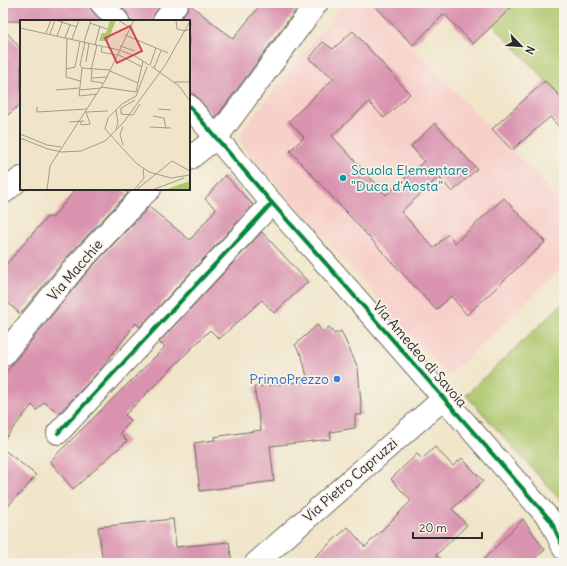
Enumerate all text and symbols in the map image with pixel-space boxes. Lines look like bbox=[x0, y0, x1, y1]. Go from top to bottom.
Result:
inset map bbox=[20, 20, 190, 190]
north arrow bbox=[501, 26, 541, 66]
text: N bbox=[522, 44, 538, 57]
place label: Scuola Elementare "Duca d'Aosta" bbox=[351, 161, 469, 195]
marker: Scuola Elementare "Duca d'Aosta" bbox=[338, 173, 348, 183]
street label: Via Macchie bbox=[44, 236, 106, 304]
street label: Via Amedeo di Savoia bbox=[369, 297, 471, 411]
place label: PrimoPrezzo bbox=[249, 370, 329, 388]
marker: PrimoPrezzo bbox=[332, 374, 342, 384]
street label: Via Pietro Capruzzi bbox=[299, 434, 401, 526]
scale bar bbox=[413, 514, 482, 540]
text: 20 m bbox=[419, 520, 447, 535]

